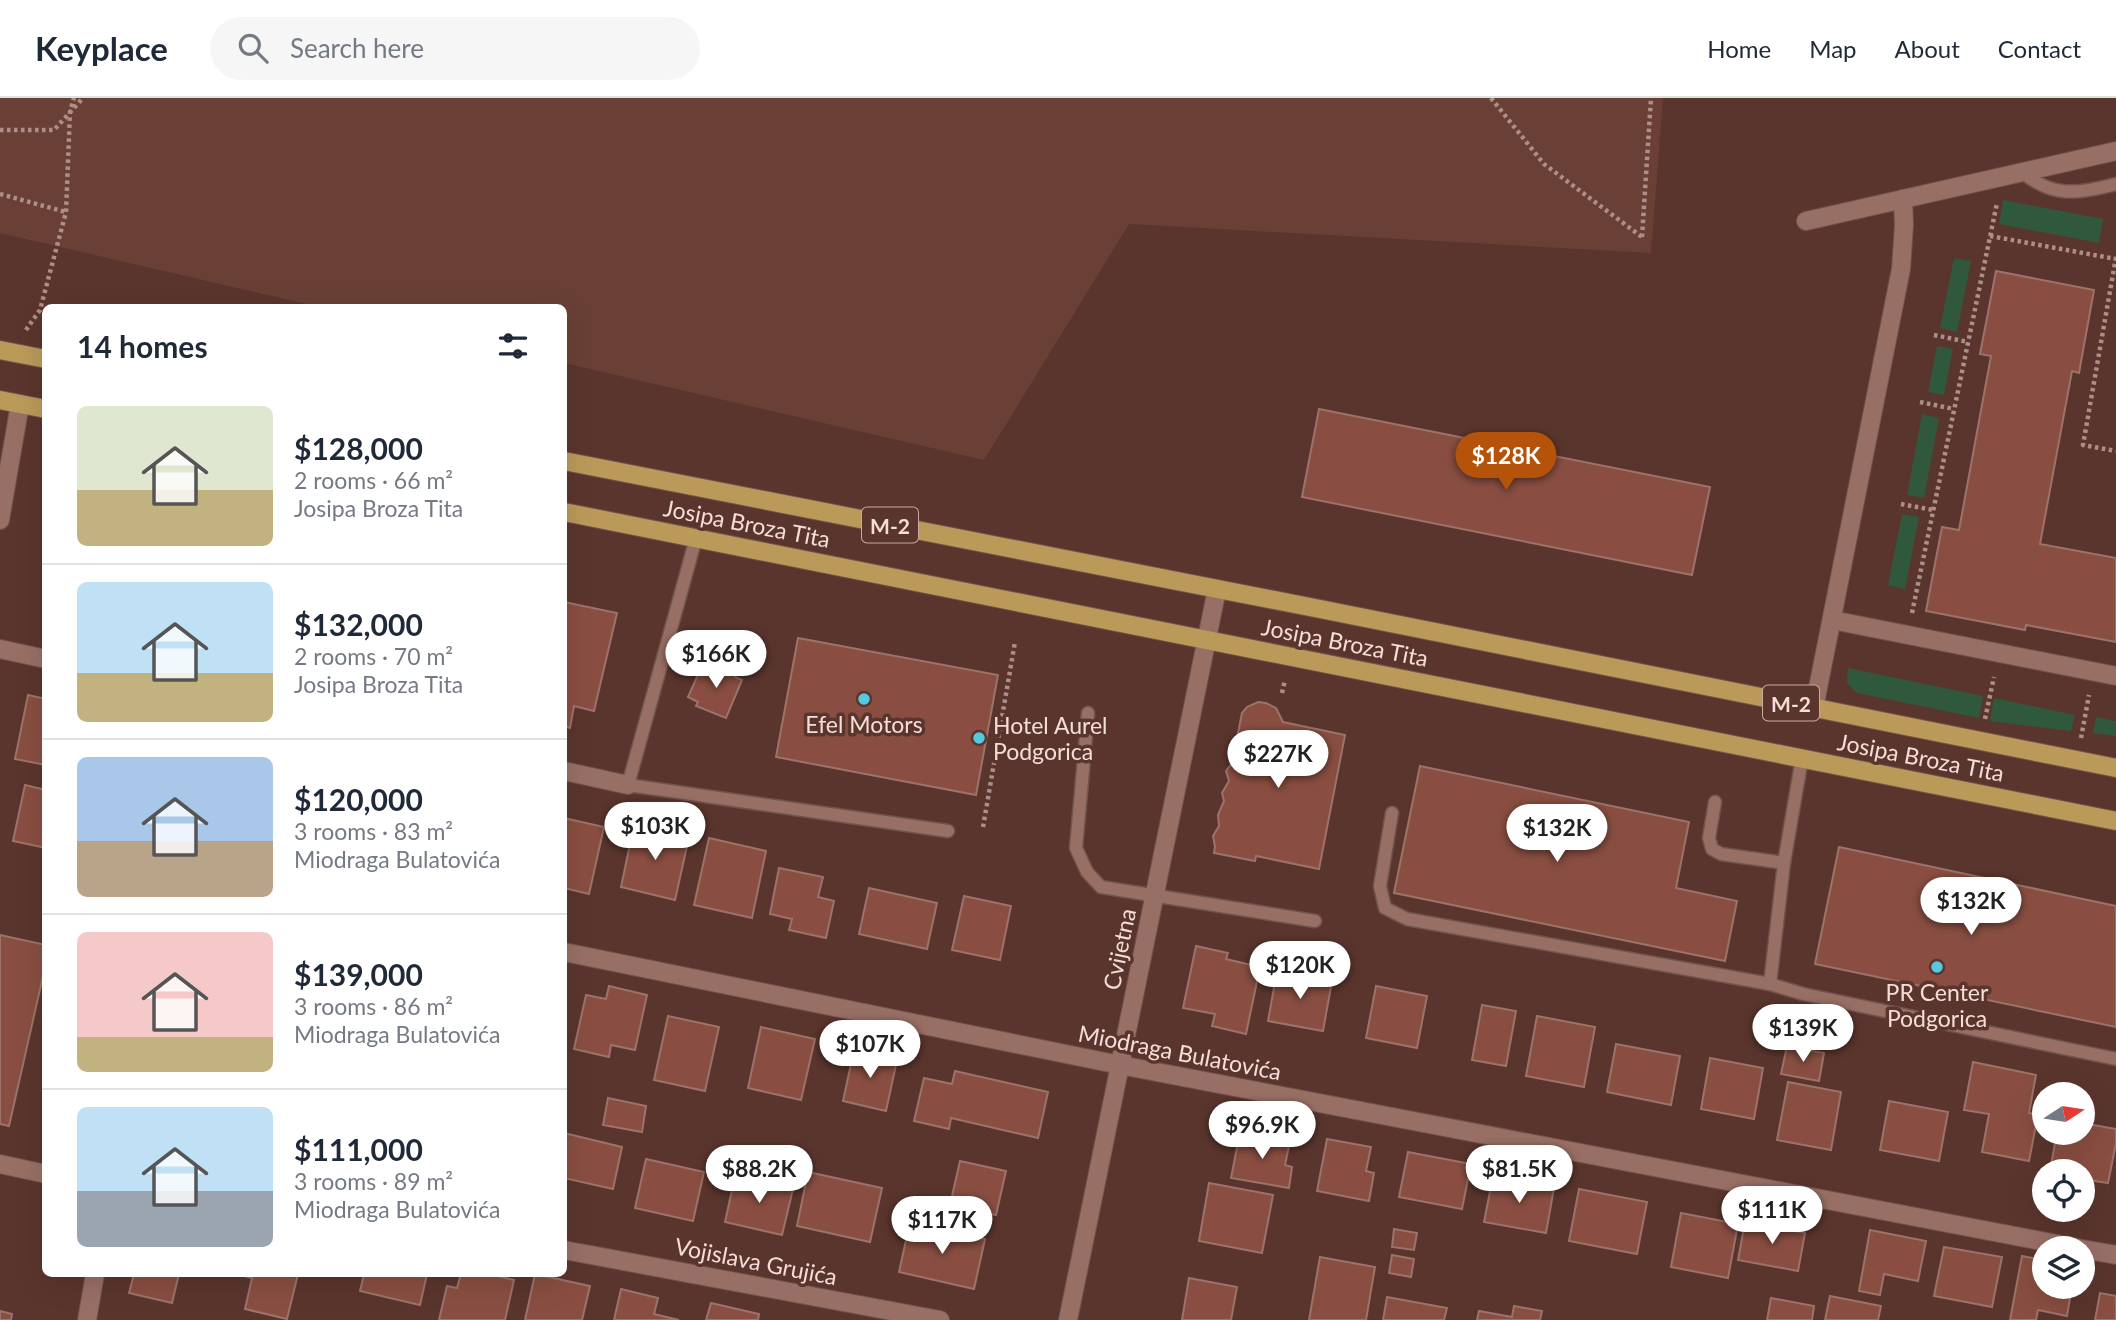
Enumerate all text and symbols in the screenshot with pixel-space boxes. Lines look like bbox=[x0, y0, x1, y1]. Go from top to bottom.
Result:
search box bbox=[210, 17, 700, 80]
text: Keyplace bbox=[35, 28, 168, 68]
icon: search bbox=[234, 29, 272, 67]
text: Search here bbox=[290, 32, 424, 64]
text: Home bbox=[1707, 34, 1771, 63]
text: Map bbox=[1809, 34, 1857, 63]
text: About bbox=[1895, 34, 1960, 63]
text: Contact bbox=[1998, 34, 2081, 63]
icon: filters bbox=[494, 327, 532, 365]
text: 14 homes bbox=[77, 328, 208, 364]
text: $128,000 bbox=[294, 430, 423, 466]
pin: $128K bbox=[1457, 432, 1555, 492]
icon: home bbox=[133, 434, 217, 518]
text: $128K bbox=[1471, 441, 1541, 469]
text: 2 rooms · 66 m² bbox=[294, 466, 453, 494]
street label: Josipa Broza Tita bbox=[661, 493, 833, 553]
text: Josipa Broza Tita bbox=[294, 494, 463, 522]
road number: M-2 bbox=[862, 508, 918, 542]
text: $132,000 bbox=[294, 606, 423, 642]
icon: home bbox=[133, 610, 217, 694]
street label: Josipa Broza Tita bbox=[1259, 612, 1431, 672]
pin: $166K bbox=[667, 630, 765, 690]
text: $166K bbox=[681, 639, 751, 667]
text: 2 rooms · 70 m² bbox=[294, 642, 453, 670]
text: Josipa Broza Tita bbox=[294, 670, 463, 698]
road number: M-2 bbox=[1763, 686, 1819, 720]
marker: Efel Motors bbox=[856, 691, 872, 707]
place label: Efel Motors bbox=[805, 710, 923, 738]
place label: Hotel Aurel Podgorica bbox=[993, 711, 1108, 765]
street label: Josipa Broza Tita bbox=[1835, 727, 2007, 787]
marker: Hotel Aurel Podgorica bbox=[971, 730, 987, 746]
pin: $227K bbox=[1229, 730, 1327, 790]
text: $227K bbox=[1243, 739, 1313, 767]
text: $120,000 bbox=[294, 781, 423, 817]
icon: home bbox=[133, 785, 217, 869]
pin: $103K bbox=[606, 802, 704, 862]
pin: $132K bbox=[1508, 804, 1606, 864]
text: $103K bbox=[620, 811, 690, 839]
text: $132K bbox=[1522, 813, 1592, 841]
text: 3 rooms · 83 m² bbox=[294, 817, 453, 845]
text: Miodraga Bulatovića bbox=[294, 845, 500, 873]
pin: $132K bbox=[1922, 878, 2020, 937]
text: $132K bbox=[1936, 886, 2006, 914]
street label: Cvijetna bbox=[1097, 906, 1141, 992]
pin: $120K bbox=[1251, 942, 1349, 1001]
text: $120K bbox=[1265, 950, 1335, 978]
text: $139,000 bbox=[294, 956, 423, 992]
marker: PR Center Podgorica bbox=[1929, 959, 1945, 975]
icon: home bbox=[133, 960, 217, 1044]
place label: PR Center Podgorica bbox=[1886, 978, 1989, 1032]
text: 3 rooms · 86 m² bbox=[294, 992, 453, 1020]
pin: $139K bbox=[1754, 1004, 1852, 1064]
text: $139K bbox=[1768, 1013, 1838, 1041]
street label: Miodraga Bulatovića bbox=[1076, 1019, 1284, 1085]
text: Miodraga Bulatovića bbox=[294, 1020, 500, 1048]
pin: $107K bbox=[821, 1020, 919, 1080]
text: $107K bbox=[835, 1029, 905, 1057]
north arrow bbox=[2032, 1082, 2095, 1144]
map controls bbox=[2032, 1082, 2095, 1299]
pin: $96.9K bbox=[1205, 1102, 1319, 1161]
text: $96.9K bbox=[1225, 1110, 1299, 1138]
text: $111,000 bbox=[294, 1131, 423, 1167]
icon: home bbox=[133, 1135, 217, 1219]
pin: $88.2K bbox=[702, 1146, 816, 1205]
pin: $81.5K bbox=[1462, 1146, 1576, 1205]
text: $88.2K bbox=[722, 1154, 796, 1182]
text: $81.5K bbox=[1482, 1154, 1556, 1182]
button: locate bbox=[2032, 1159, 2095, 1222]
text: 3 rooms · 89 m² bbox=[294, 1167, 453, 1195]
pin: $111K bbox=[1723, 1186, 1821, 1246]
text: Miodraga Bulatovića bbox=[294, 1195, 500, 1223]
text: $111K bbox=[1737, 1195, 1807, 1223]
pin: $117K bbox=[893, 1196, 991, 1256]
text: $117K bbox=[907, 1205, 977, 1233]
street label: Vojislava Grujića bbox=[672, 1232, 840, 1290]
button: layers bbox=[2032, 1236, 2095, 1299]

